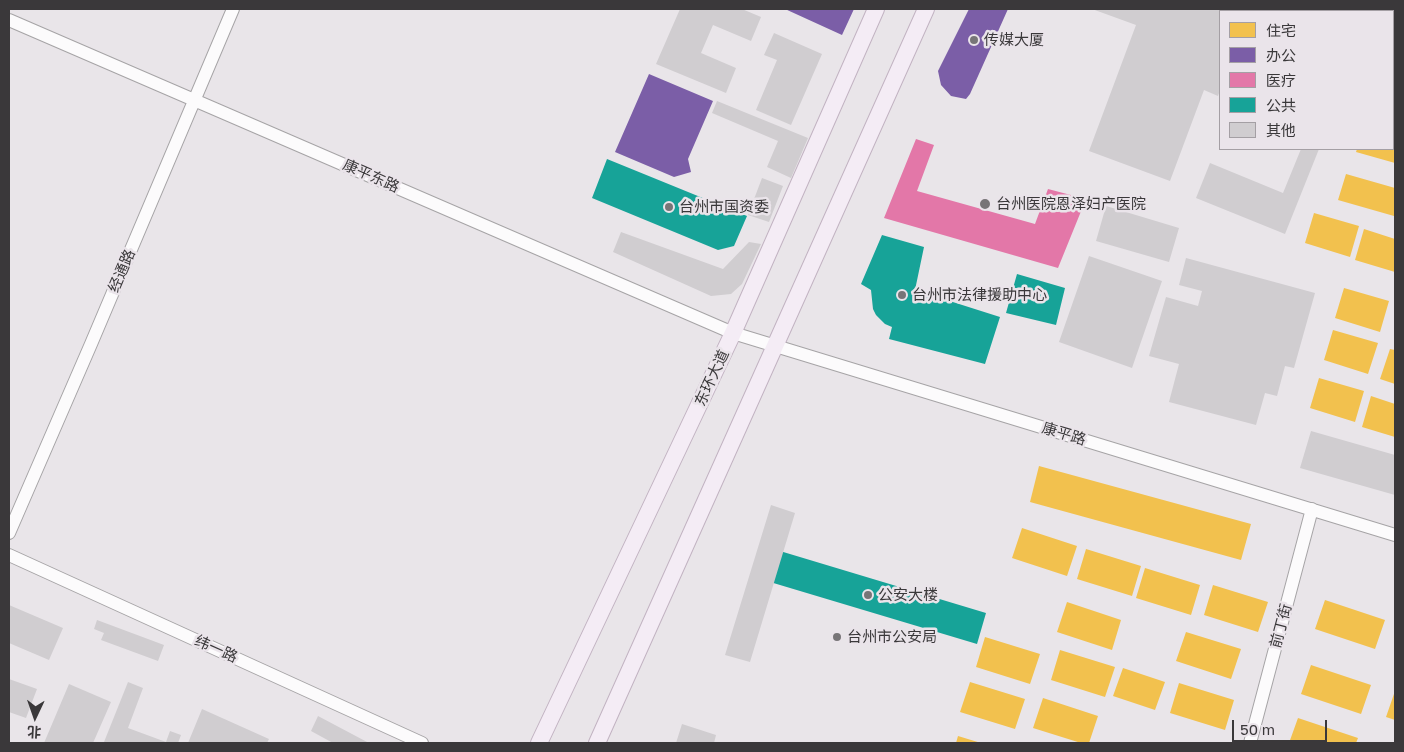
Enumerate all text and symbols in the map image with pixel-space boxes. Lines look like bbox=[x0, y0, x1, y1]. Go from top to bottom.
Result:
legend bbox=[1219, 10, 1394, 150]
text: 住宅 bbox=[1266, 21, 1296, 39]
place label: 传媒大厦 bbox=[984, 31, 1044, 49]
marker: 传媒大厦 bbox=[968, 34, 980, 46]
text: 办公 bbox=[1266, 46, 1296, 64]
text: 医疗 bbox=[1266, 71, 1296, 89]
text: 公共 bbox=[1266, 96, 1296, 114]
text: 其他 bbox=[1266, 121, 1296, 139]
street label: 康平东路 bbox=[340, 156, 402, 196]
place label: 台州医院恩泽妇产医院 bbox=[996, 195, 1146, 213]
marker: 台州医院恩泽妇产医院 bbox=[978, 197, 992, 211]
place label: 台州市国资委 bbox=[679, 198, 769, 216]
marker: 台州市国资委 bbox=[663, 201, 675, 213]
street label: 经通路 bbox=[105, 247, 139, 295]
place label: 台州市法律援助中心 bbox=[912, 286, 1047, 304]
marker: 台州市法律援助中心 bbox=[896, 289, 908, 301]
street label: 东环大道 bbox=[691, 347, 733, 409]
street label: 康平路 bbox=[1040, 419, 1088, 449]
place label: 公安大楼 bbox=[878, 586, 938, 604]
marker: 公安大楼 bbox=[862, 589, 874, 601]
street label: 前丁街 bbox=[1266, 602, 1296, 650]
place label: 台州市公安局 bbox=[847, 628, 937, 646]
marker: 台州市公安局 bbox=[831, 631, 843, 643]
street label: 纬一路 bbox=[192, 632, 240, 666]
north arrow bbox=[10, 692, 60, 742]
scale bar bbox=[1234, 710, 1329, 742]
text: 50 m bbox=[1240, 720, 1275, 738]
text: 北 bbox=[27, 724, 42, 741]

